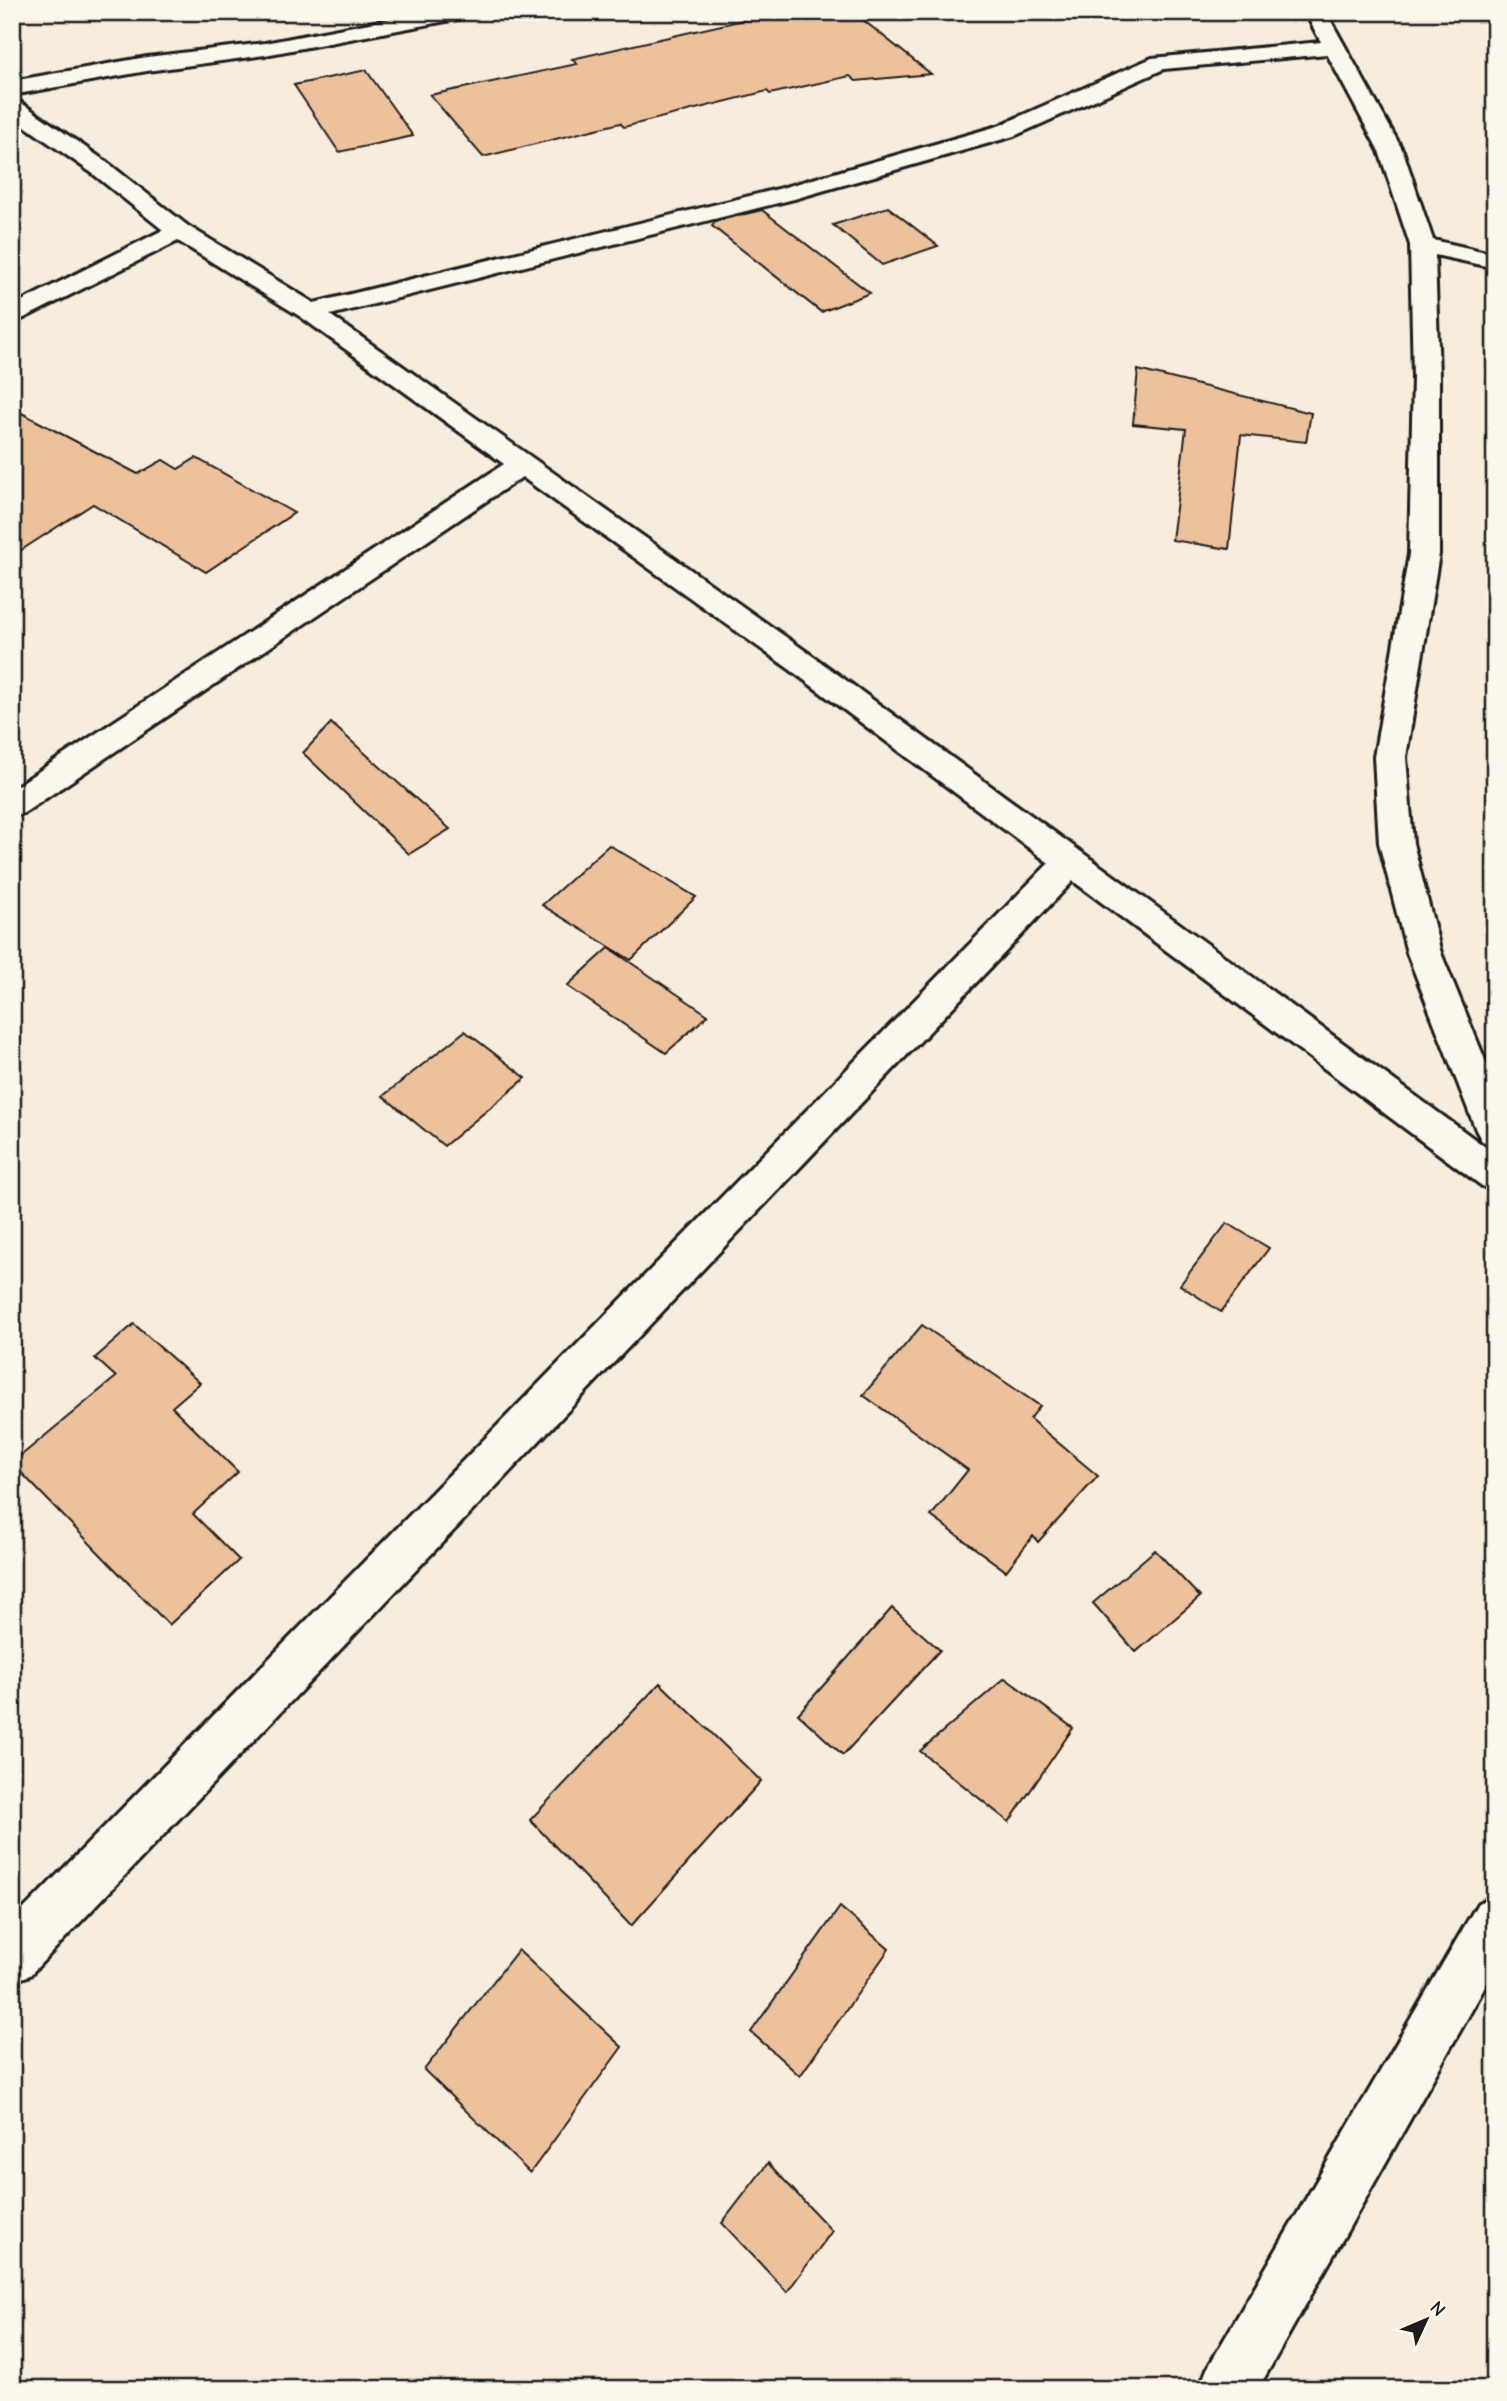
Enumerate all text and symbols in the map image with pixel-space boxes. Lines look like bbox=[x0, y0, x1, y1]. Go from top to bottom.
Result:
north arrow bbox=[1392, 2286, 1462, 2356]
text: N bbox=[1425, 2297, 1450, 2321]

